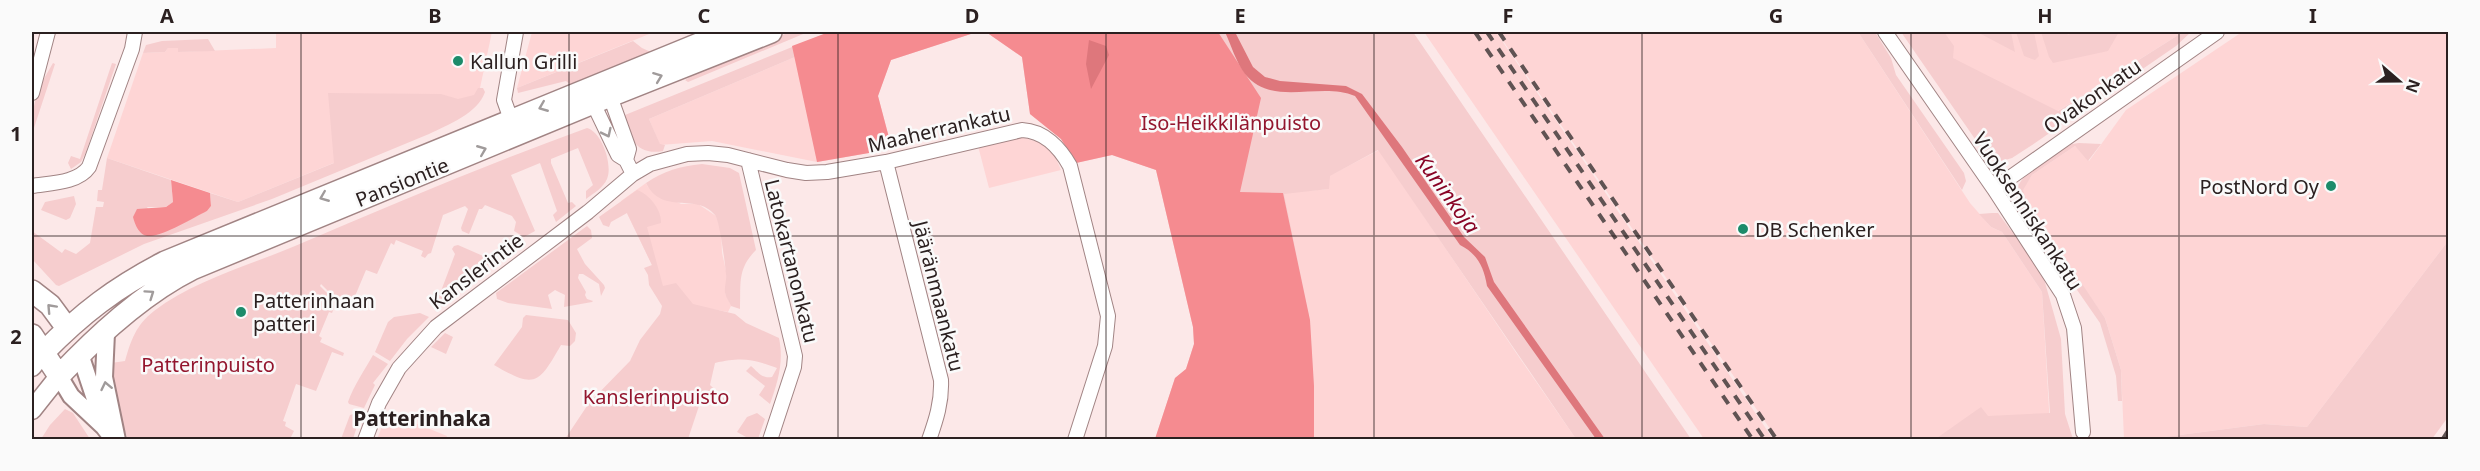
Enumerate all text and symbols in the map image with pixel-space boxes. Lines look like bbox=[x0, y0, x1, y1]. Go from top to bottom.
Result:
text: A bbox=[160, 2, 174, 29]
text: B bbox=[428, 2, 442, 29]
text: C bbox=[698, 2, 711, 29]
text: D bbox=[965, 2, 979, 29]
text: E bbox=[1234, 2, 1246, 29]
text: F bbox=[1503, 2, 1513, 29]
text: G bbox=[1769, 2, 1783, 29]
text: H bbox=[2037, 2, 2053, 29]
text: I bbox=[2309, 2, 2317, 29]
place label: Kallun Grilli bbox=[470, 48, 577, 75]
north arrow bbox=[2369, 51, 2429, 111]
street label: Ovakonkatu bbox=[2038, 52, 2146, 140]
marker: Kallun Grilli bbox=[451, 54, 465, 68]
one-way arrow bbox=[652, 72, 663, 84]
text: N bbox=[2401, 76, 2426, 96]
street label: Maaherrankatu bbox=[865, 99, 1013, 159]
one-way arrow bbox=[538, 100, 549, 112]
park label: Iso-Heikkilänpuisto bbox=[1141, 109, 1321, 136]
text: 1 bbox=[10, 120, 22, 147]
one-way arrow bbox=[600, 127, 612, 138]
street label: Vuoksenniskankatu bbox=[1967, 127, 2089, 295]
one-way arrow bbox=[476, 145, 487, 157]
water label: Kuninkoja bbox=[1409, 147, 1487, 239]
street label: Pansiontie bbox=[351, 151, 453, 213]
place label: PostNord Oy bbox=[2200, 173, 2320, 200]
street label: Latokartanonkatu bbox=[759, 176, 825, 346]
marker: PostNord Oy bbox=[2324, 179, 2338, 193]
one-way arrow bbox=[319, 190, 330, 202]
street label: Jääränmaankatu bbox=[907, 216, 971, 374]
place label: DB Schenker bbox=[1755, 216, 1875, 243]
marker: DB Schenker bbox=[1736, 222, 1750, 236]
street label: Kanslerintie bbox=[423, 227, 529, 315]
place label: Patterinhaan patteri bbox=[253, 287, 375, 337]
one-way arrow bbox=[143, 290, 154, 301]
one-way arrow bbox=[47, 304, 58, 315]
marker: Patterinhaan patteri bbox=[234, 305, 248, 319]
text: 2 bbox=[10, 323, 22, 350]
park label: Patterinpuisto bbox=[141, 351, 275, 378]
one-way arrow bbox=[100, 382, 113, 392]
park label: Kanslerinpuisto bbox=[583, 383, 729, 410]
district label: Patterinhaka bbox=[353, 404, 491, 432]

